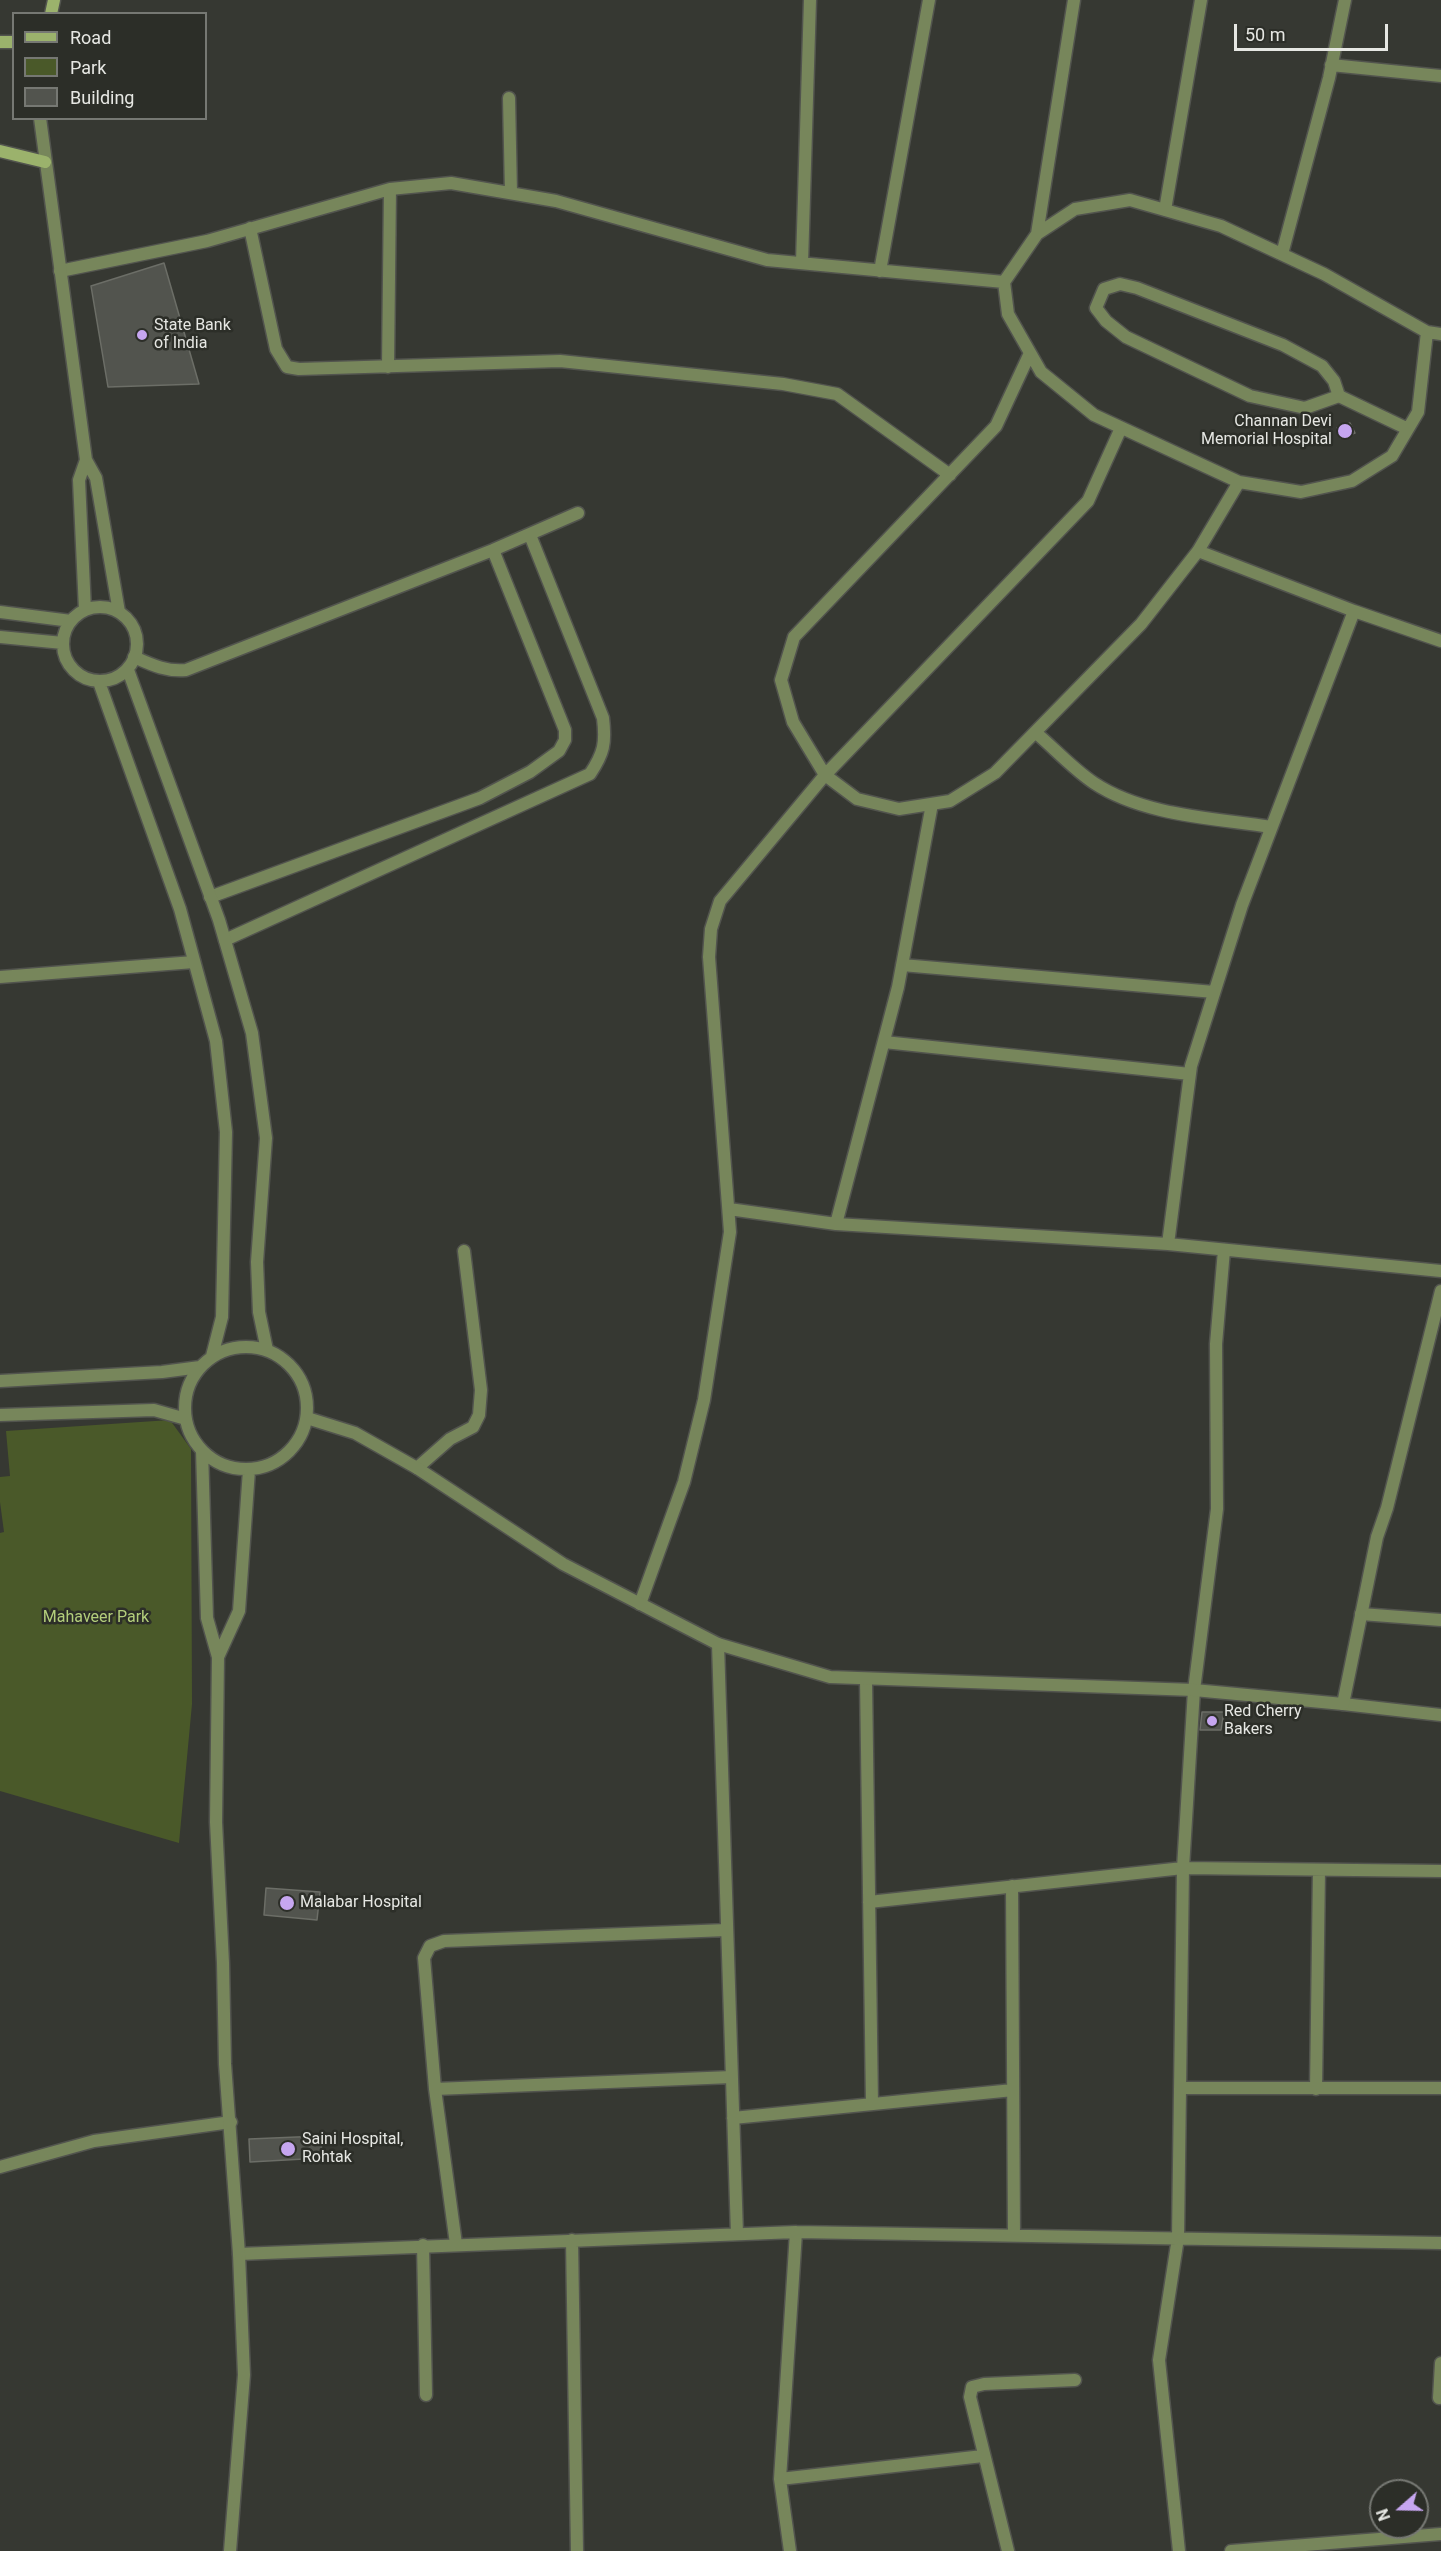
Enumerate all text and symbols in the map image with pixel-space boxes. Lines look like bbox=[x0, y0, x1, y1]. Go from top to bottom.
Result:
legend bbox=[12, 12, 207, 120]
scale bar bbox=[1237, 12, 1392, 50]
text: 50 m bbox=[1245, 24, 1285, 45]
text: Road bbox=[70, 27, 111, 48]
text: Park bbox=[70, 57, 106, 78]
text: Building bbox=[70, 87, 134, 108]
place label: State Bank of India bbox=[154, 316, 231, 354]
marker: State Bank of India bbox=[135, 328, 149, 342]
place label: Channan Devi Memorial Hospital bbox=[1201, 412, 1332, 450]
marker: Channan Devi Memorial Hospital bbox=[1336, 422, 1354, 440]
park label: Mahaveer Park bbox=[43, 1608, 149, 1628]
place label: Red Cherry Bakers bbox=[1224, 1702, 1302, 1740]
marker: Red Cherry Bakers bbox=[1205, 1714, 1219, 1728]
place label: Malabar Hospital bbox=[300, 1893, 422, 1913]
marker: Malabar Hospital bbox=[278, 1894, 296, 1912]
place label: Saini Hospital, Rohtak bbox=[302, 2130, 403, 2168]
marker: Saini Hospital, Rohtak bbox=[279, 2140, 297, 2158]
north arrow bbox=[1369, 2479, 1429, 2539]
text: N bbox=[1373, 2506, 1394, 2523]

